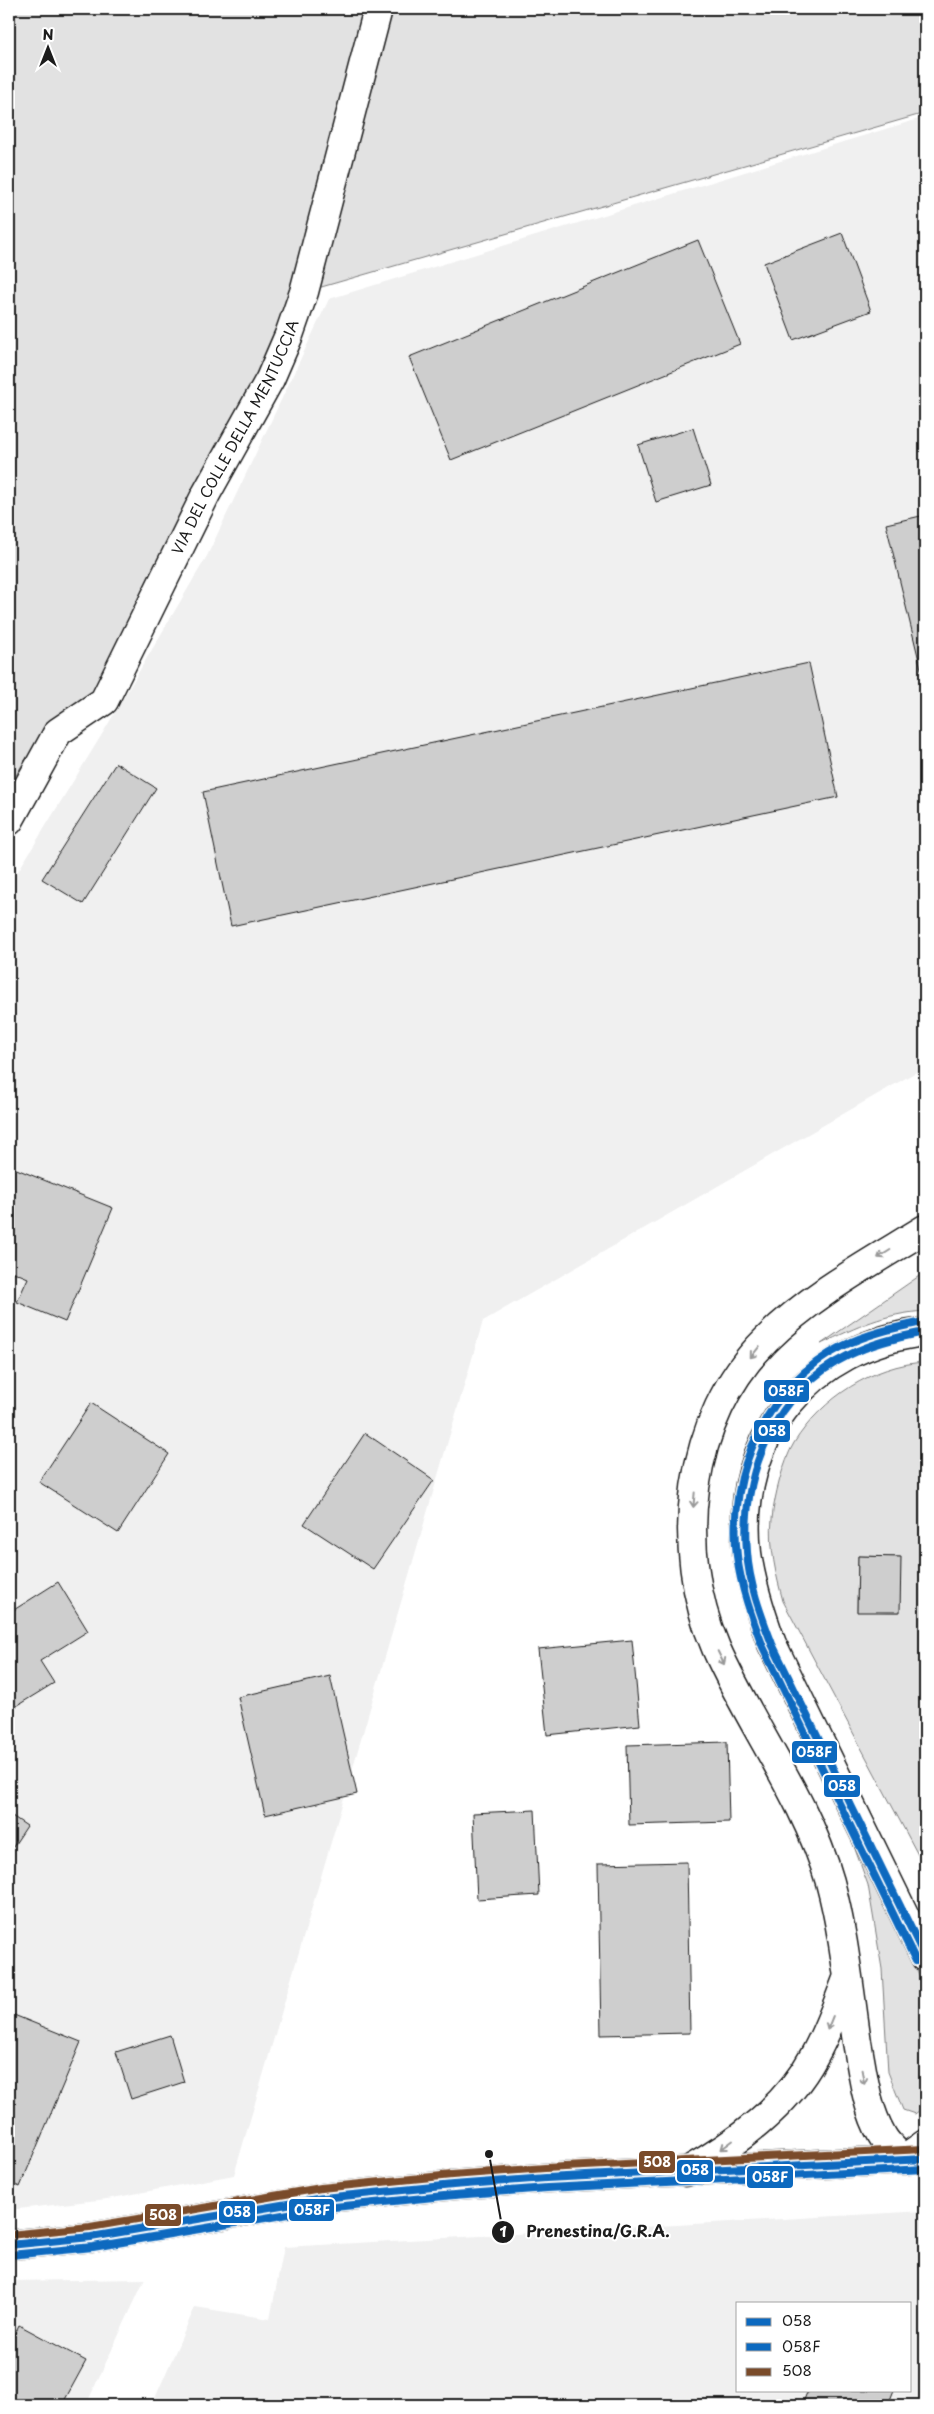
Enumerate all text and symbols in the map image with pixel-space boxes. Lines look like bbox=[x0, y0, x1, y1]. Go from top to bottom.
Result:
north arrow bbox=[22, 22, 72, 72]
text: N bbox=[42, 24, 54, 45]
street label: VIA DEL COLLE DELLA MENTUCCIA bbox=[165, 316, 303, 558]
one-way arrow bbox=[877, 1250, 891, 1260]
one-way arrow bbox=[750, 1346, 761, 1359]
line badge: 058F bbox=[763, 1379, 810, 1403]
text: 058F bbox=[768, 1380, 804, 1401]
line badge: 058 bbox=[753, 1419, 791, 1443]
text: 058 bbox=[758, 1420, 786, 1441]
one-way arrow bbox=[689, 1492, 699, 1508]
one-way arrow bbox=[717, 1650, 726, 1665]
line badge: 058F bbox=[791, 1740, 838, 1764]
text: 058F bbox=[796, 1741, 832, 1762]
line badge: 058 bbox=[823, 1774, 861, 1798]
text: 058 bbox=[828, 1775, 856, 1796]
one-way arrow bbox=[825, 2015, 835, 2030]
one-way arrow bbox=[859, 2069, 869, 2085]
one-way arrow bbox=[720, 2140, 734, 2150]
line badge: 508 bbox=[638, 2150, 676, 2174]
text: 508 bbox=[643, 2151, 671, 2172]
line badge: 058 bbox=[676, 2159, 714, 2183]
text: 058 bbox=[681, 2159, 709, 2180]
line badge: 058F bbox=[746, 2165, 794, 2189]
text: 058F bbox=[752, 2166, 788, 2187]
line badge: 058F bbox=[288, 2198, 335, 2222]
text: 058F bbox=[294, 2199, 330, 2220]
line badge: 058 bbox=[218, 2200, 256, 2224]
text: 058 bbox=[223, 2201, 251, 2222]
line badge: 508 bbox=[144, 2203, 182, 2227]
text: 508 bbox=[149, 2204, 177, 2225]
callout: Prenestina/G.R.A. bbox=[491, 2216, 679, 2247]
text: Prenestina/G.R.A. bbox=[526, 2218, 670, 2242]
text: 1 bbox=[499, 2219, 507, 2242]
legend bbox=[736, 2302, 912, 2392]
text: 058 bbox=[782, 2308, 812, 2331]
text: 058F bbox=[782, 2334, 821, 2357]
text: 508 bbox=[782, 2358, 812, 2381]

